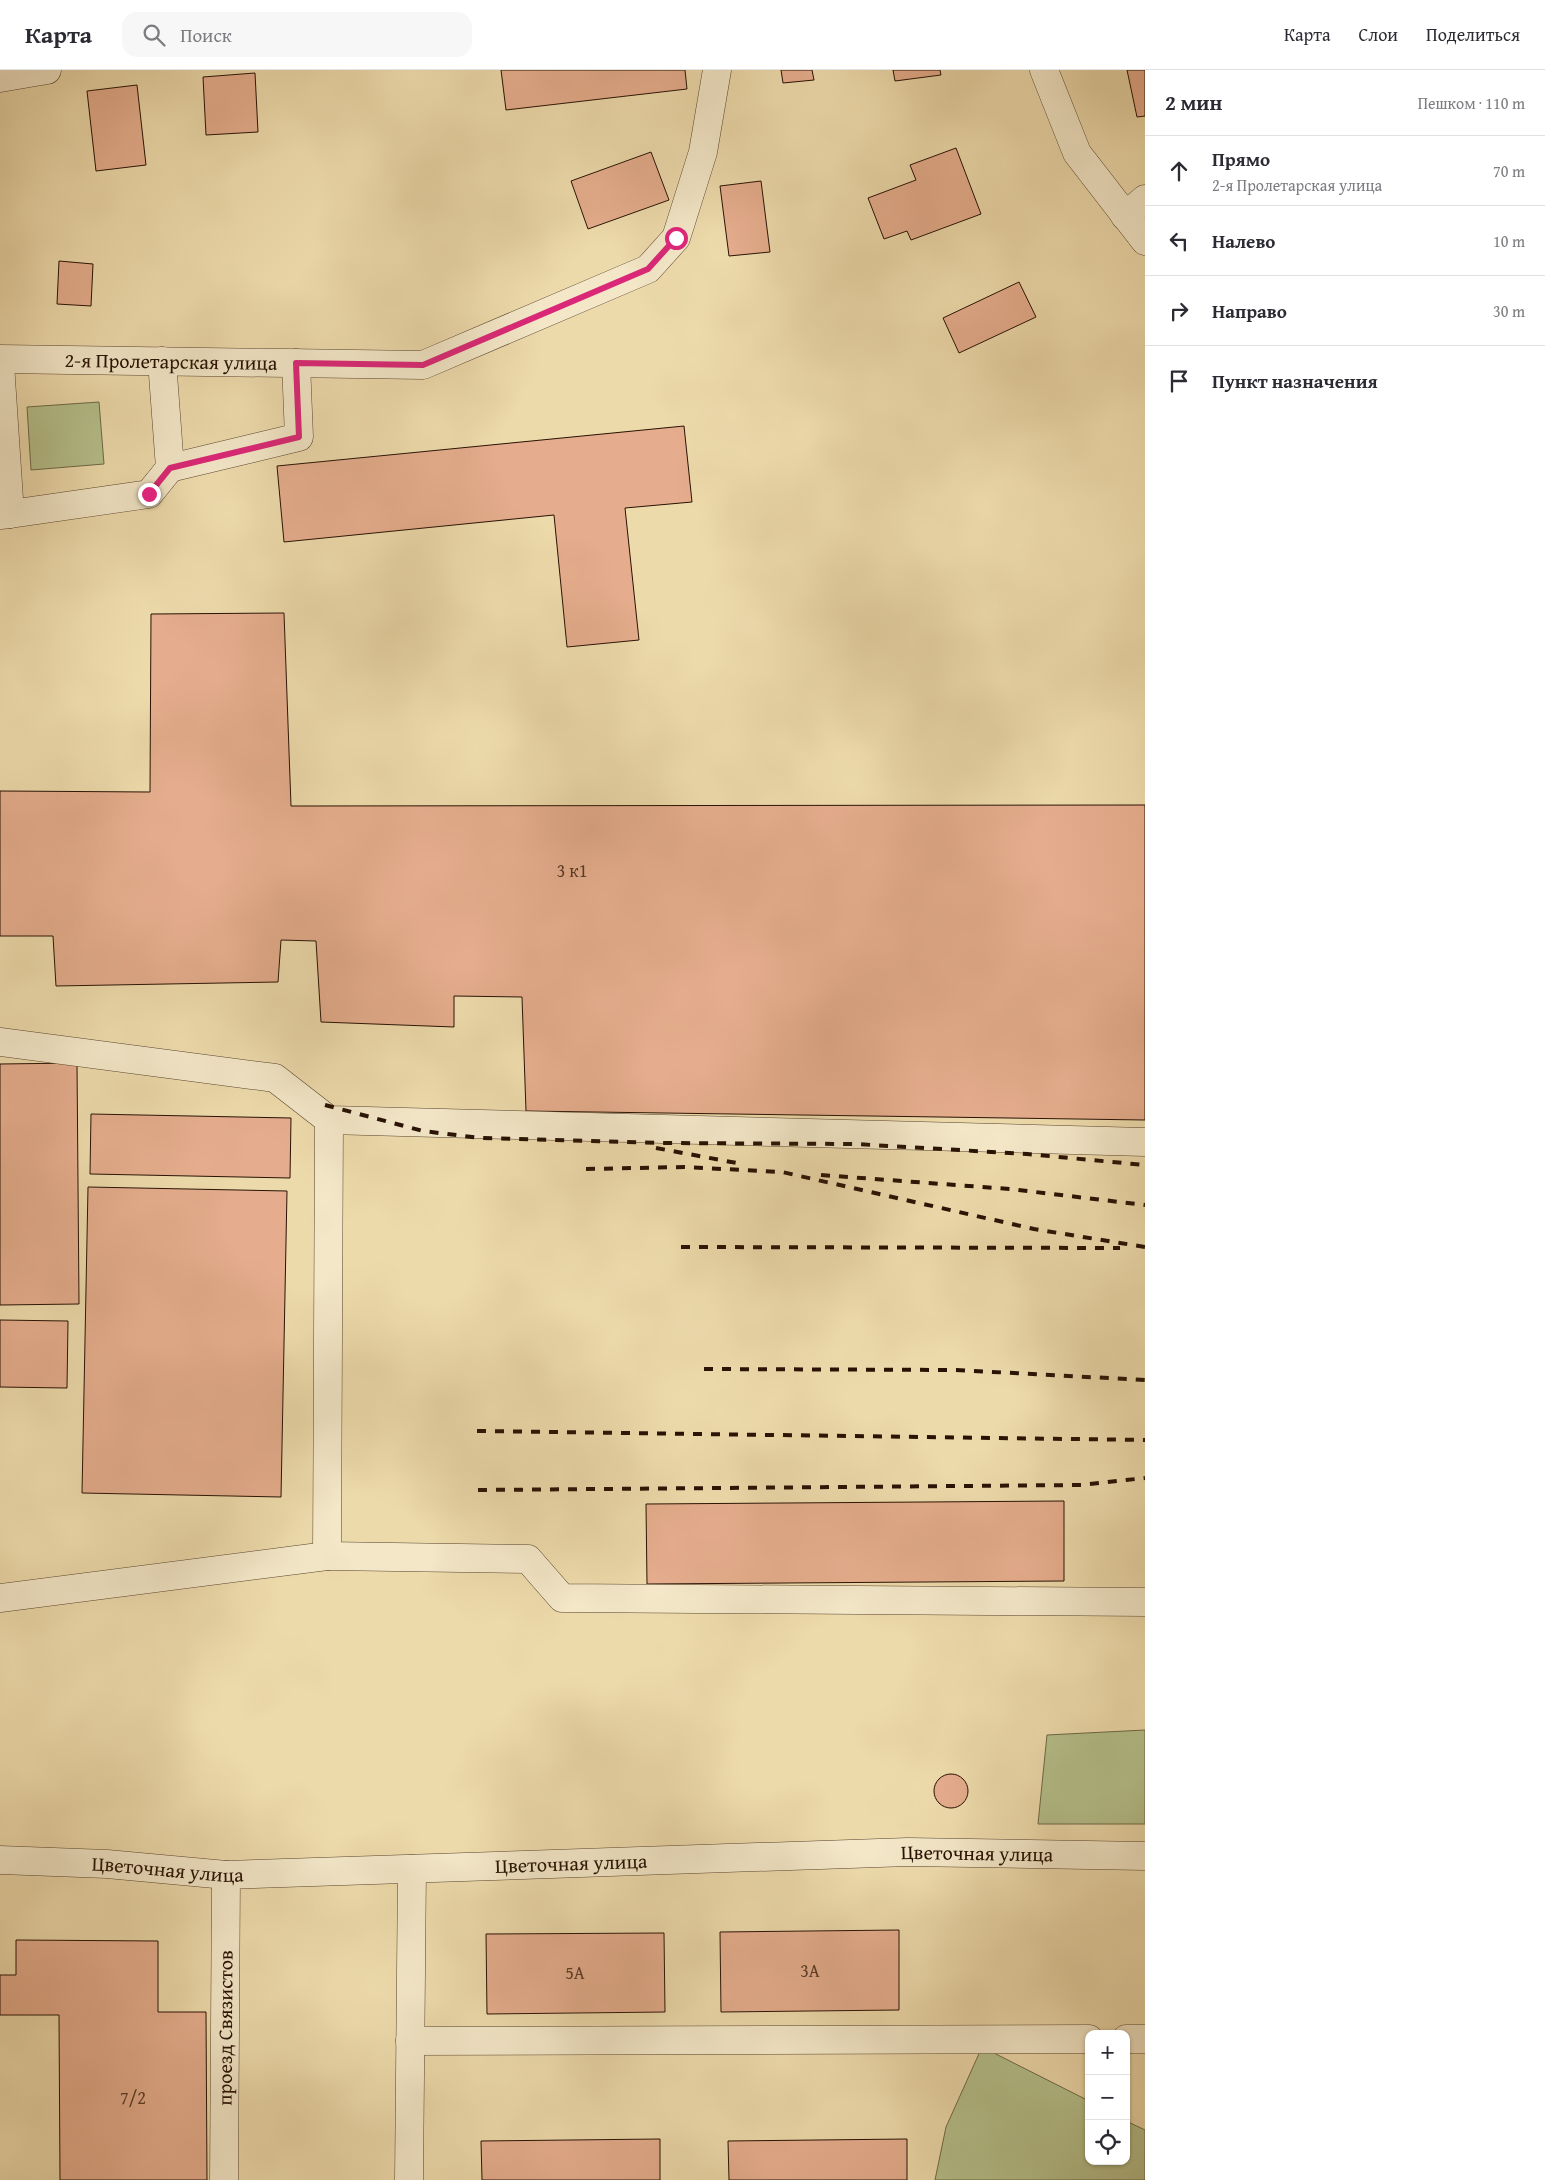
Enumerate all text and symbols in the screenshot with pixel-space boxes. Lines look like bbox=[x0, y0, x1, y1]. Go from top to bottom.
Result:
search box bbox=[122, 12, 472, 57]
text: Карта bbox=[25, 17, 92, 52]
icon: search bbox=[140, 21, 168, 49]
text: Поиск bbox=[180, 21, 232, 49]
text: Карта bbox=[1284, 21, 1331, 48]
text: Слои bbox=[1359, 21, 1398, 48]
text: Поделиться bbox=[1426, 21, 1520, 48]
text: 2 мин bbox=[1165, 87, 1222, 118]
text: Пешком · 110 m bbox=[1418, 91, 1525, 115]
text: Прямо bbox=[1212, 145, 1270, 173]
icon: ahead bbox=[1165, 157, 1193, 185]
text: 70 m bbox=[1493, 159, 1525, 183]
text: 2-я Пролетарская улица bbox=[1212, 173, 1382, 197]
route start bbox=[665, 227, 688, 250]
icon: left bbox=[1165, 227, 1193, 255]
text: Налево bbox=[1212, 227, 1275, 255]
text: 10 m bbox=[1493, 229, 1525, 253]
icon: right bbox=[1165, 297, 1193, 325]
text: Направо bbox=[1212, 297, 1287, 325]
text: 30 m bbox=[1493, 299, 1525, 323]
street label: 2-я Пролетарская улица bbox=[64, 345, 278, 377]
icon: arrive bbox=[1165, 367, 1193, 395]
text: Пункт назначения bbox=[1212, 367, 1378, 395]
route end bbox=[138, 483, 161, 506]
house number: 3 к1 bbox=[557, 857, 587, 884]
street label: Цветочная улица bbox=[900, 1837, 1054, 1868]
street label: Цветочная улица bbox=[495, 1846, 648, 1880]
street label: Цветочная улица bbox=[91, 1848, 245, 1889]
street label: проезд Связистов bbox=[209, 1950, 240, 2106]
house number: 3А bbox=[800, 1957, 820, 1984]
house number: 5А bbox=[565, 1959, 585, 1986]
map controls bbox=[1085, 2030, 1130, 2165]
button: + bbox=[1085, 2030, 1130, 2075]
button: − bbox=[1085, 2075, 1130, 2120]
house number: 7/2 bbox=[120, 2084, 146, 2111]
button: locate bbox=[1085, 2120, 1130, 2165]

